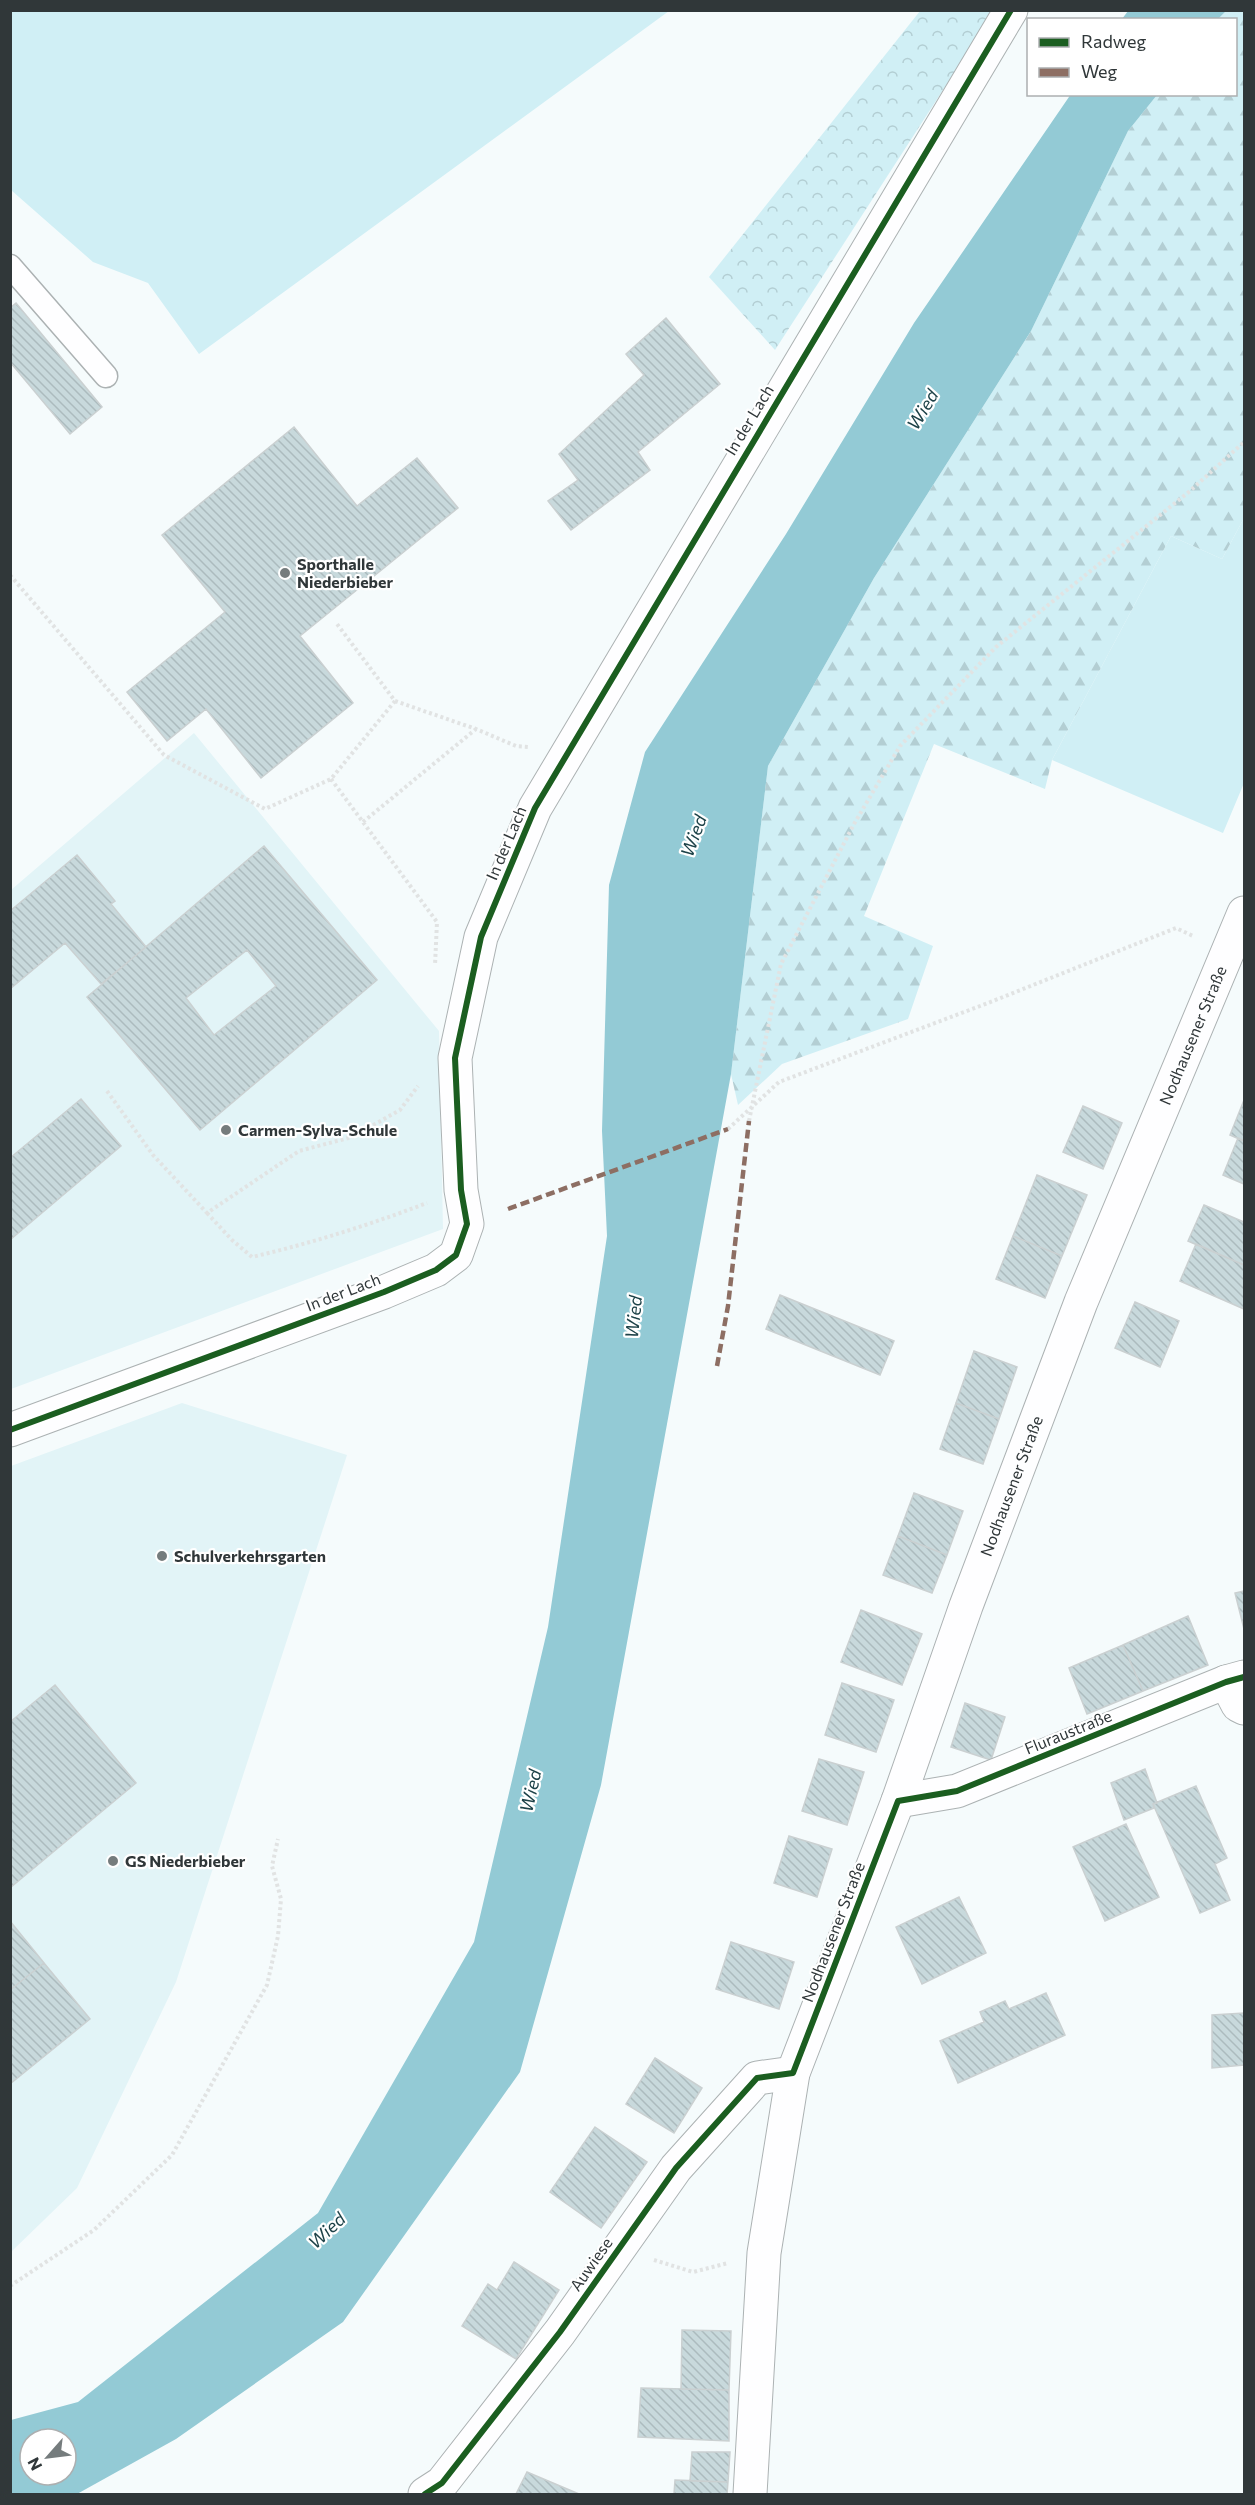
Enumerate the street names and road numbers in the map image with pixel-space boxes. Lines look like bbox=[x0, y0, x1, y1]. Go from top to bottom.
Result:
street label: In der Lach bbox=[720, 381, 777, 458]
street label: In der Lach bbox=[481, 803, 530, 883]
street label: Nodhausener Straße bbox=[1155, 963, 1230, 1107]
street label: In der Lach bbox=[303, 1269, 383, 1314]
street label: Nodhausener Straße bbox=[976, 1413, 1046, 1559]
street label: Fluraustraße bbox=[1021, 1705, 1114, 1758]
street label: Nodhausener Straße bbox=[797, 1859, 868, 2005]
street label: Auwiese bbox=[565, 2233, 616, 2294]

